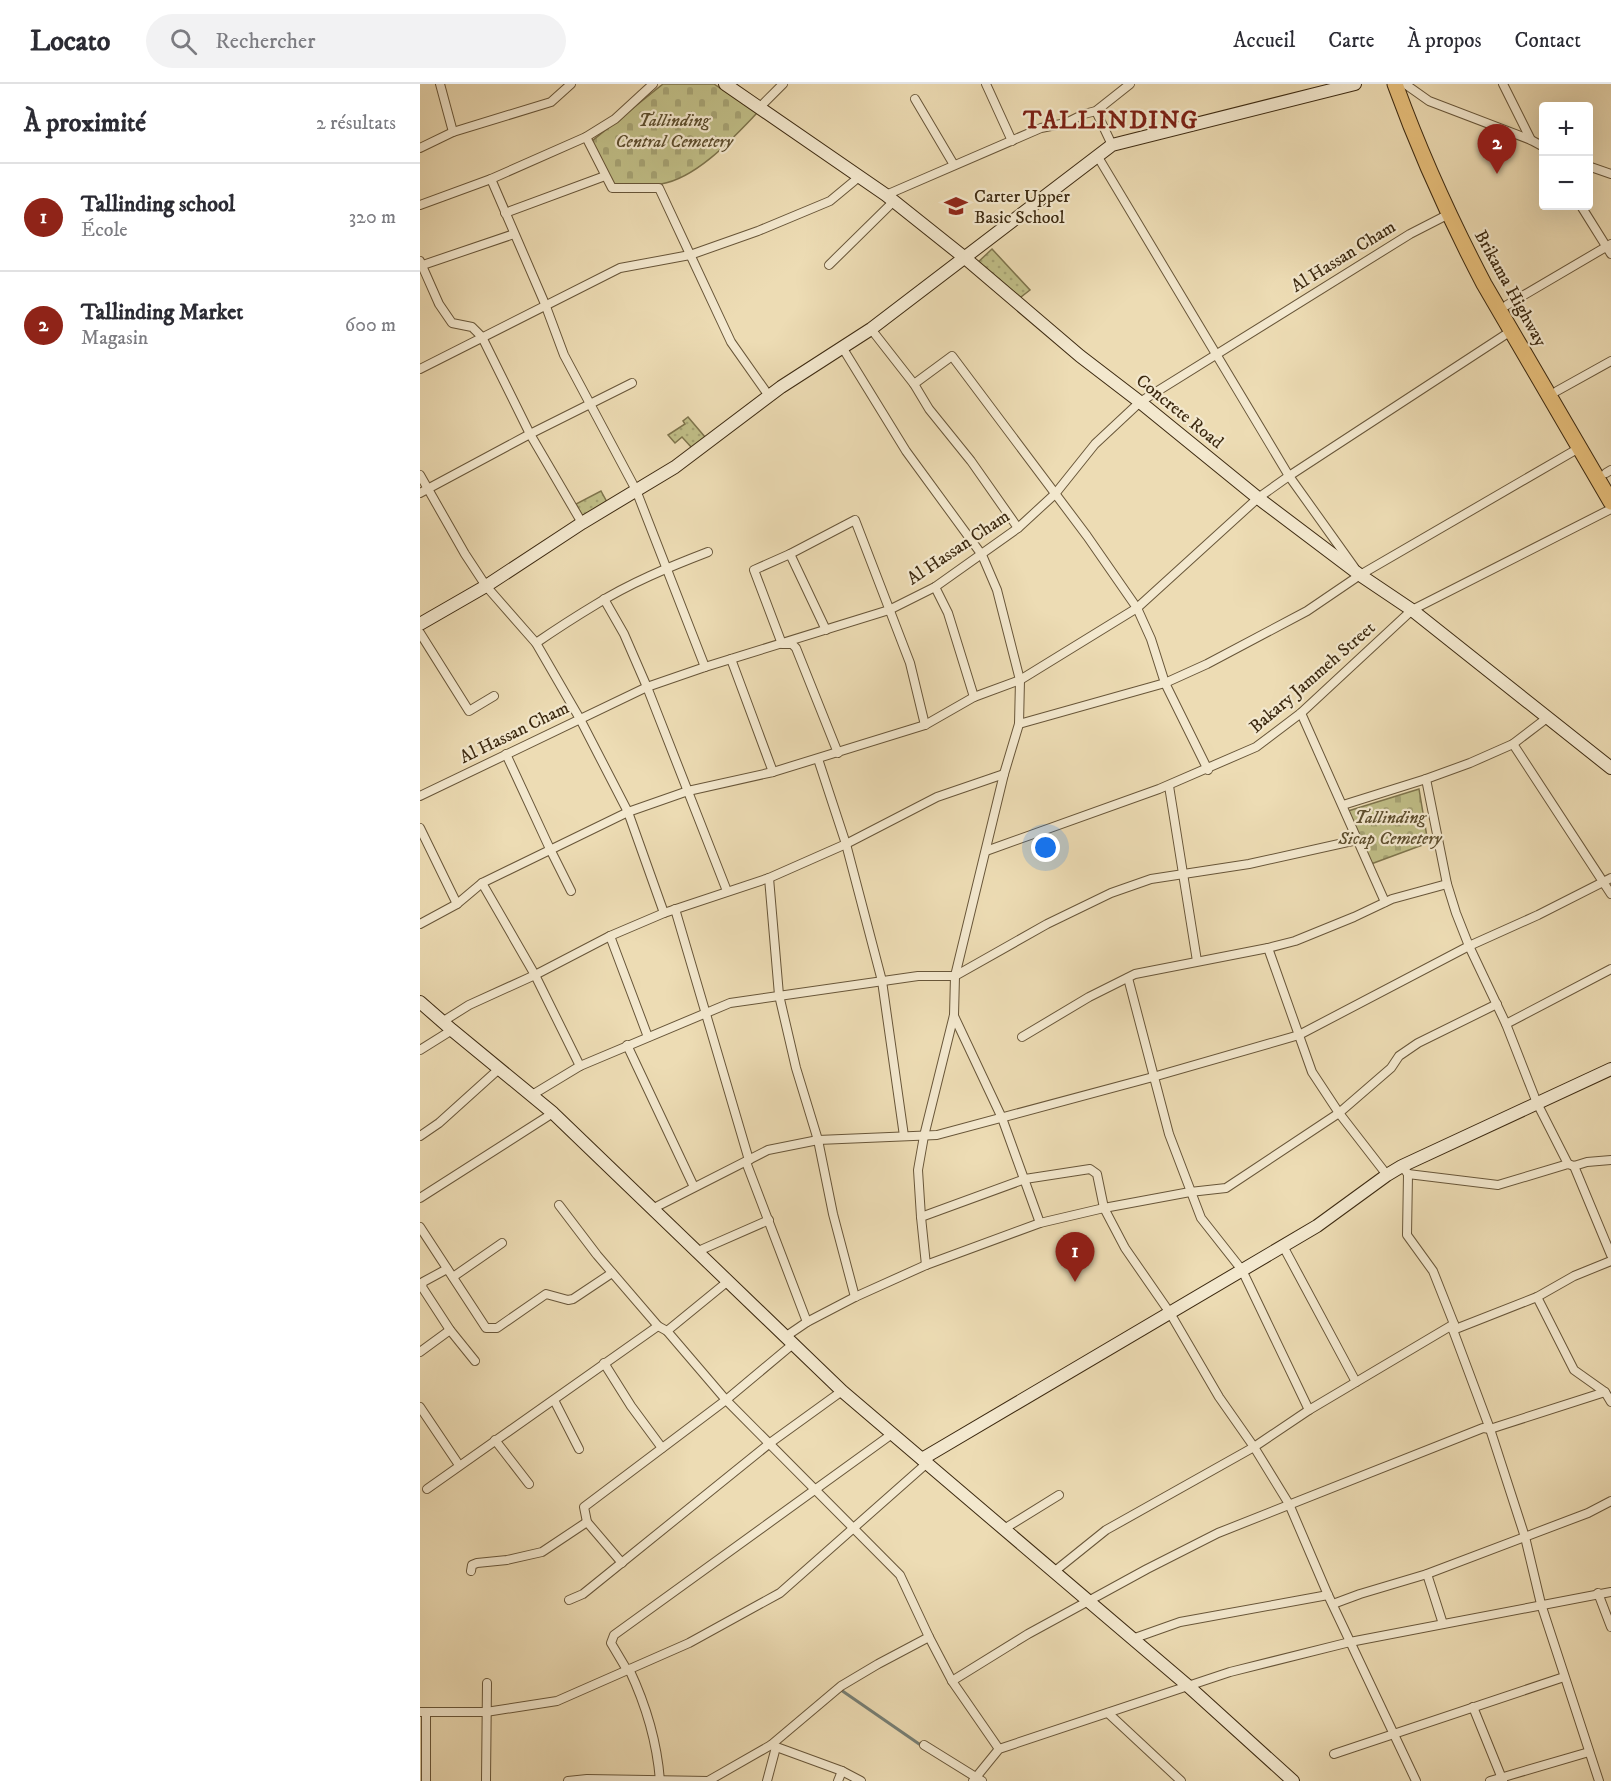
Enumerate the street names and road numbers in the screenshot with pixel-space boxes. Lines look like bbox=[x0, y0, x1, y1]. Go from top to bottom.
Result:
street label: Al Hassan Cham bbox=[1287, 216, 1400, 298]
street label: Brikama Highway bbox=[1469, 226, 1551, 351]
street label: Concrete Road bbox=[1131, 370, 1228, 454]
street label: Al Hassan Cham bbox=[903, 505, 1014, 590]
street label: Bakary Jammeh Street bbox=[1245, 617, 1380, 738]
street label: Al Hassan Cham bbox=[456, 697, 573, 769]

